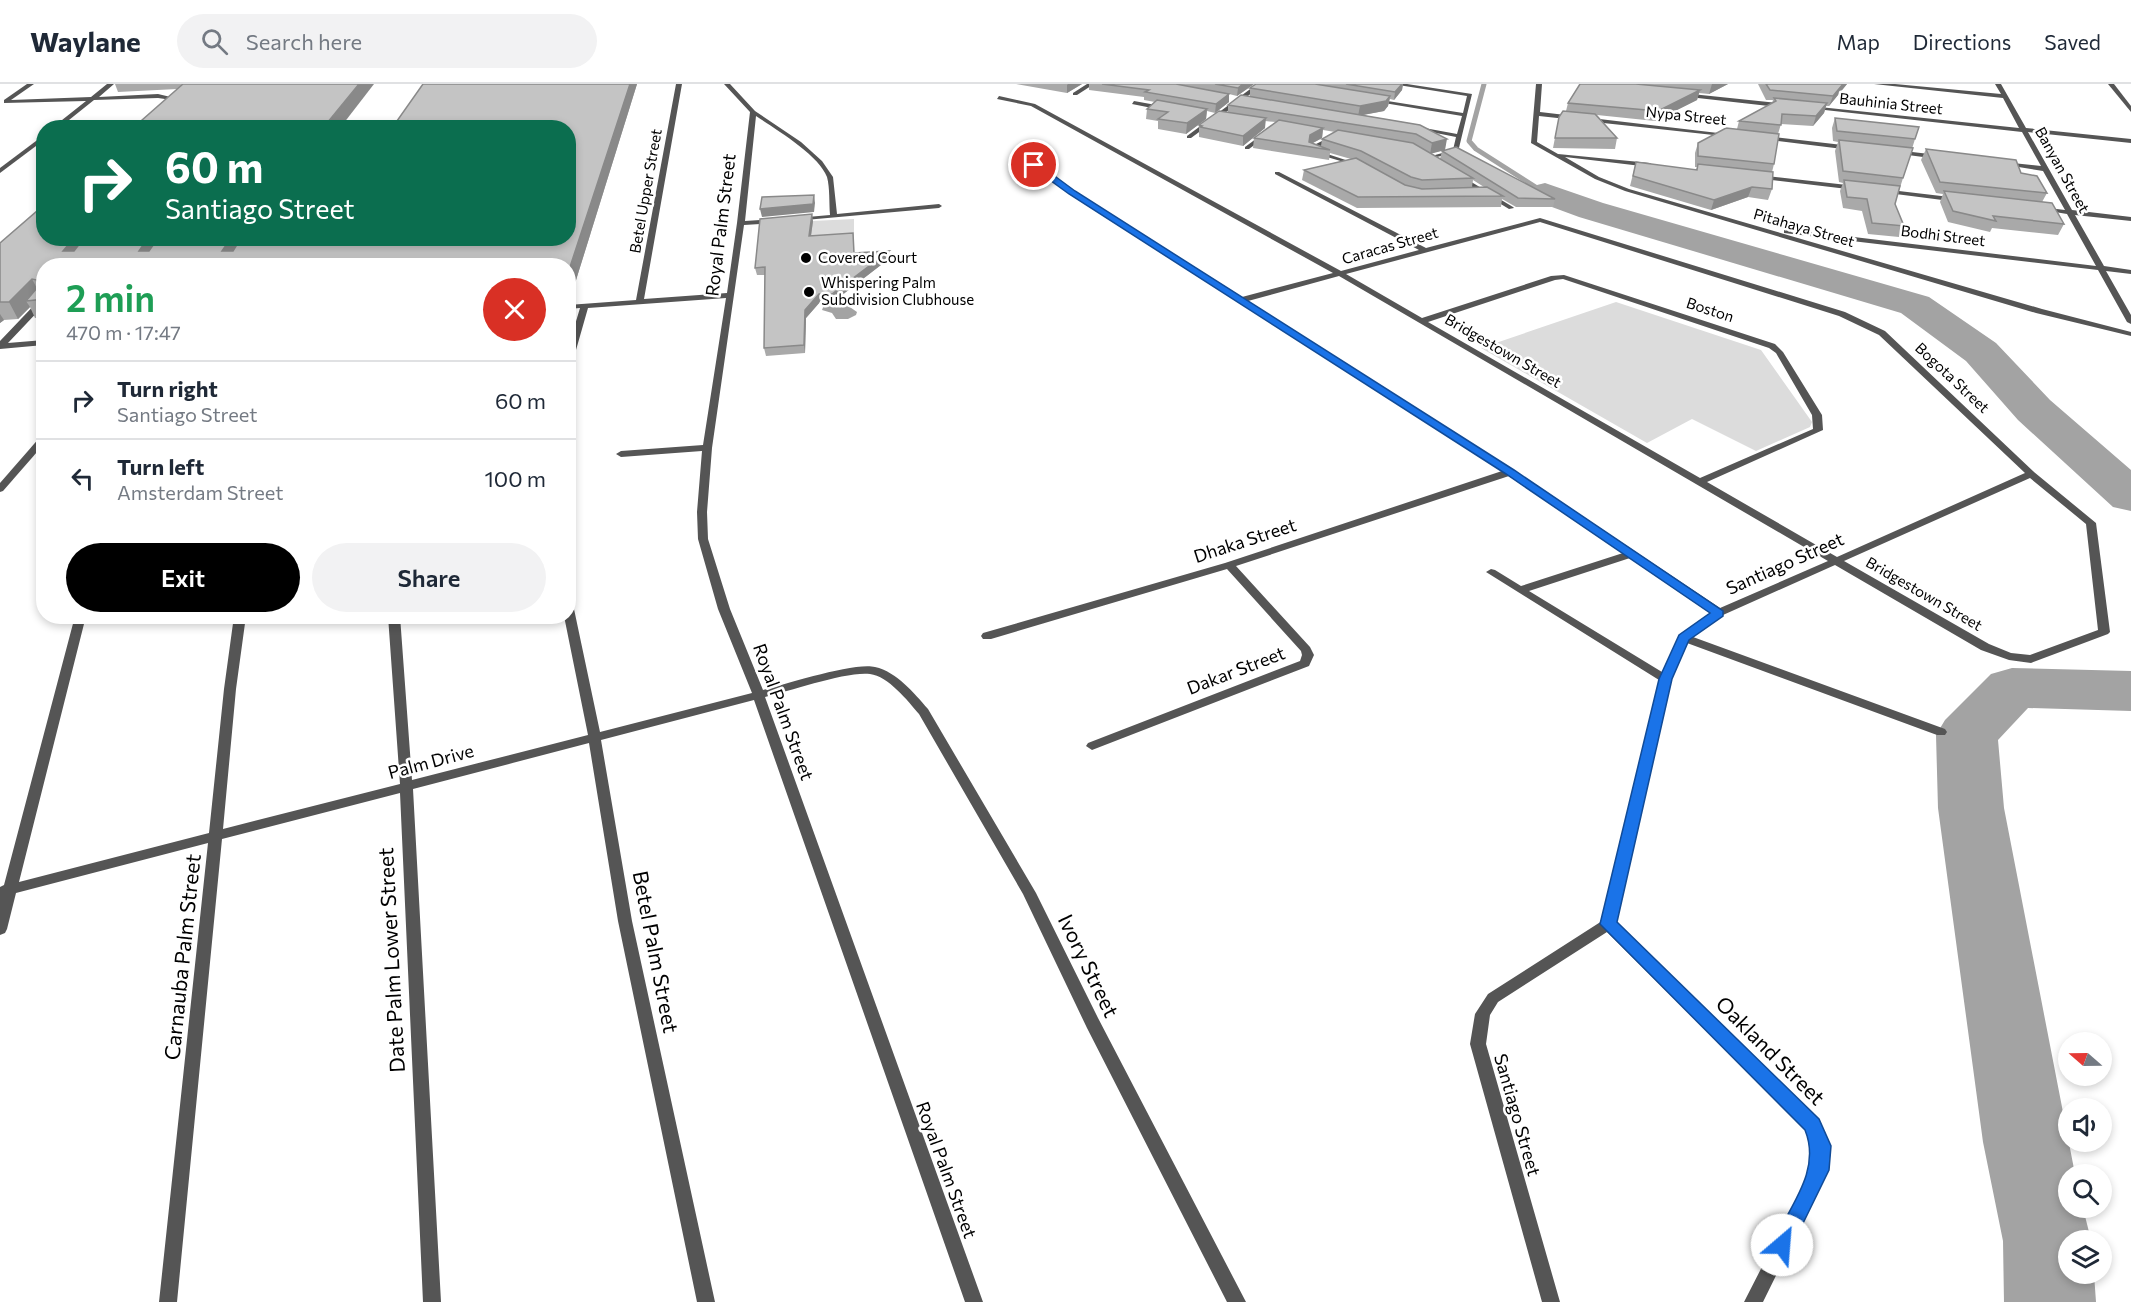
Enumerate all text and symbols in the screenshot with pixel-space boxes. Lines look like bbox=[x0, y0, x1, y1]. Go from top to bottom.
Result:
search box bbox=[177, 14, 597, 68]
text: Waylane bbox=[30, 24, 141, 58]
icon: search bbox=[198, 25, 231, 58]
text: Search here bbox=[246, 28, 362, 55]
text: Map bbox=[1837, 29, 1880, 54]
text: Directions bbox=[1913, 29, 2011, 54]
text: Saved bbox=[2044, 29, 2101, 54]
street label: Bauhinia Street bbox=[1838, 89, 1944, 117]
street label: Nypa Street bbox=[1645, 102, 1727, 128]
street label: Banyan Street bbox=[2032, 123, 2094, 216]
street label: Betel Upper Street bbox=[625, 127, 665, 254]
pin bbox=[1008, 139, 1059, 190]
text: 60 m bbox=[165, 140, 264, 192]
icon: right bbox=[66, 144, 144, 222]
icon: arrive bbox=[1017, 148, 1050, 181]
street label: Royal Palm Street bbox=[700, 152, 740, 298]
text: Santiago Street bbox=[165, 192, 355, 225]
street label: Pitahaya Street bbox=[1752, 204, 1857, 250]
street label: Bodhi Street bbox=[1900, 221, 1986, 249]
street label: Caracas Street bbox=[1340, 223, 1440, 267]
place label: Covered Court bbox=[818, 248, 917, 266]
marker: Covered Court bbox=[799, 251, 813, 265]
place label: Whispering Palm Subdivision Clubhouse bbox=[821, 273, 974, 308]
text: 2 min bbox=[66, 275, 155, 319]
button: close bbox=[483, 278, 546, 341]
marker: Whispering Palm Subdivision Clubhouse bbox=[802, 285, 816, 299]
street label: Boston bbox=[1684, 293, 1736, 325]
street label: Bridgestown Street bbox=[1442, 309, 1565, 391]
text: 470 m · 17:47 bbox=[66, 320, 181, 344]
street label: Bogota Street bbox=[1912, 338, 1993, 416]
text: Turn right bbox=[117, 375, 218, 402]
icon: right bbox=[66, 384, 99, 417]
text: 60 m bbox=[495, 387, 546, 414]
text: Santiago Street bbox=[117, 402, 257, 426]
text: Turn left bbox=[117, 453, 204, 480]
icon: left bbox=[66, 462, 99, 495]
text: 100 m bbox=[484, 465, 546, 492]
text: Amsterdam Street bbox=[117, 480, 283, 504]
street label: Dhaka Street bbox=[1191, 513, 1299, 567]
street label: Santiago Street bbox=[1722, 527, 1847, 599]
button: Exit bbox=[66, 543, 300, 612]
button: Share bbox=[312, 543, 546, 612]
street label: Bridgestown Street bbox=[1863, 552, 1986, 634]
street label: Royal Palm Street bbox=[749, 640, 819, 783]
street label: Dakar Street bbox=[1183, 641, 1288, 699]
street label: Palm Drive bbox=[385, 739, 476, 783]
street label: Date Palm Lower Street bbox=[372, 847, 409, 1073]
street label: Carnauba Palm Street bbox=[158, 853, 205, 1061]
street label: Betel Palm Street bbox=[629, 869, 684, 1035]
street label: Ivory Street bbox=[1054, 910, 1125, 1021]
street label: Oakland Street bbox=[1712, 990, 1831, 1109]
north arrow bbox=[2058, 1032, 2112, 1086]
map controls bbox=[2058, 1032, 2112, 1284]
street label: Santiago Street bbox=[1490, 1051, 1546, 1178]
street label: Royal Palm Street bbox=[912, 1098, 982, 1241]
button: sound bbox=[2058, 1098, 2112, 1152]
button: search bbox=[2058, 1164, 2112, 1218]
position arrow bbox=[1750, 1213, 1814, 1277]
button: layers bbox=[2058, 1230, 2112, 1284]

